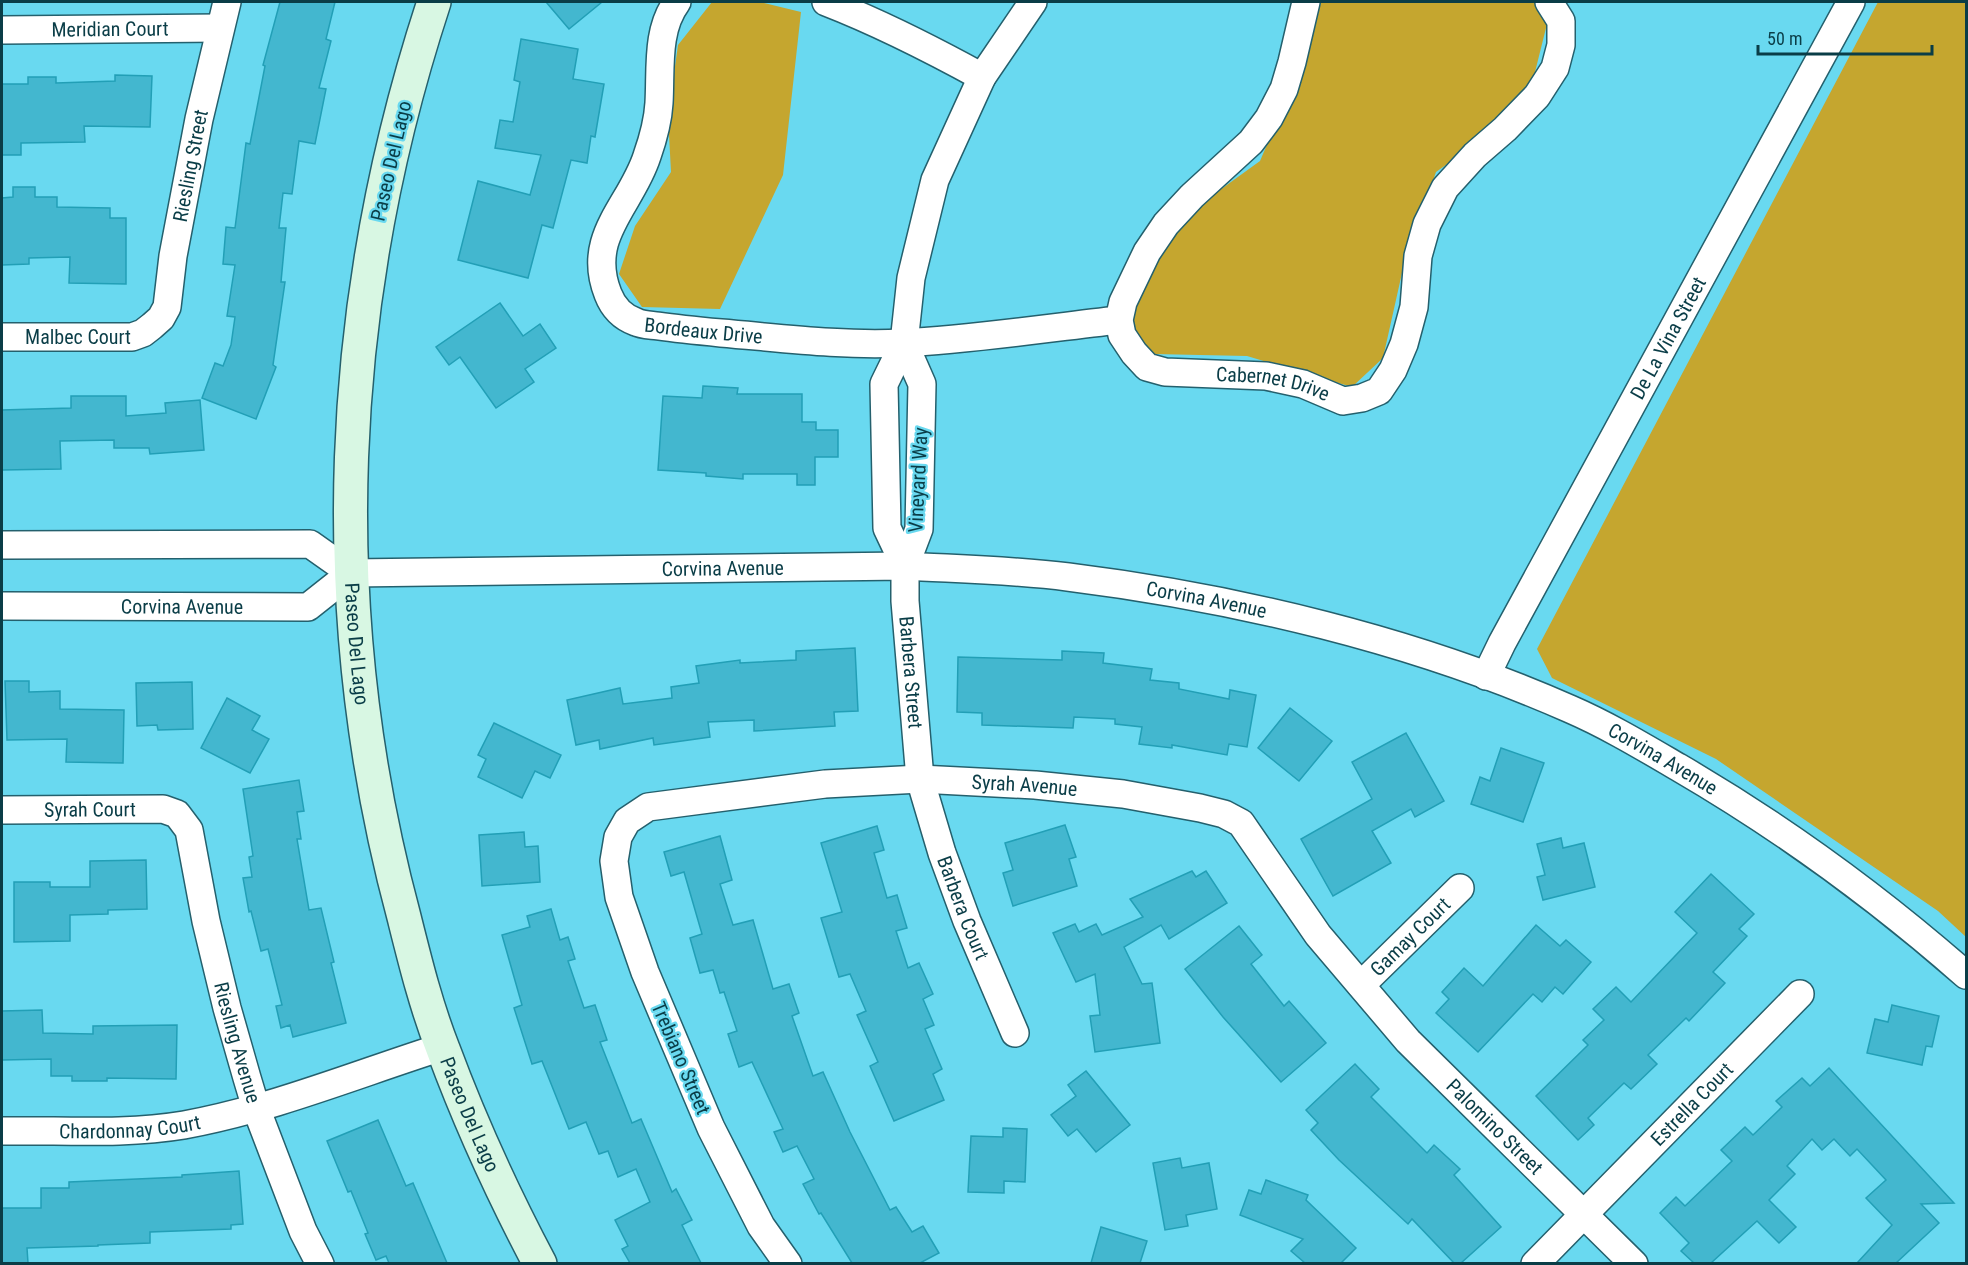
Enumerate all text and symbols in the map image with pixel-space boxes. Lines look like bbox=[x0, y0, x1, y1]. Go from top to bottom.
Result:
street label: Meridian Court bbox=[51, 16, 169, 42]
scale bar bbox=[1758, 18, 1932, 56]
text: 50 m bbox=[1767, 28, 1802, 49]
street label: Paseo Del Lago bbox=[366, 99, 416, 223]
street label: Riesling Street bbox=[168, 107, 213, 224]
street label: De La Vina Street bbox=[1625, 273, 1711, 403]
street label: Bordeaux Drive bbox=[643, 313, 764, 349]
street label: Malbec Court bbox=[25, 325, 131, 349]
street label: Cabernet Drive bbox=[1216, 362, 1333, 406]
street label: Vineyard Way bbox=[903, 427, 933, 533]
street label: Corvina Avenue bbox=[661, 556, 784, 581]
street label: Corvina Avenue bbox=[1144, 576, 1269, 623]
street label: Paseo Del Lago bbox=[340, 582, 374, 706]
street label: Corvina Avenue bbox=[121, 594, 243, 619]
street label: Barbera Street bbox=[894, 615, 928, 730]
street label: Corvina Avenue bbox=[1604, 718, 1722, 800]
street label: Syrah Avenue bbox=[971, 770, 1078, 801]
street label: Syrah Court bbox=[44, 797, 136, 822]
street label: Barbera Court bbox=[932, 853, 994, 963]
street label: Gamay Court bbox=[1365, 892, 1455, 981]
street label: Riesling Avenue bbox=[209, 980, 266, 1106]
street label: Trebiano Street bbox=[646, 998, 716, 1118]
street label: Paseo Del Lago bbox=[435, 1053, 505, 1176]
street label: Estrella Court bbox=[1646, 1057, 1738, 1151]
street label: Palomino Street bbox=[1441, 1074, 1548, 1179]
street label: Chardonnay Court bbox=[59, 1110, 203, 1143]

